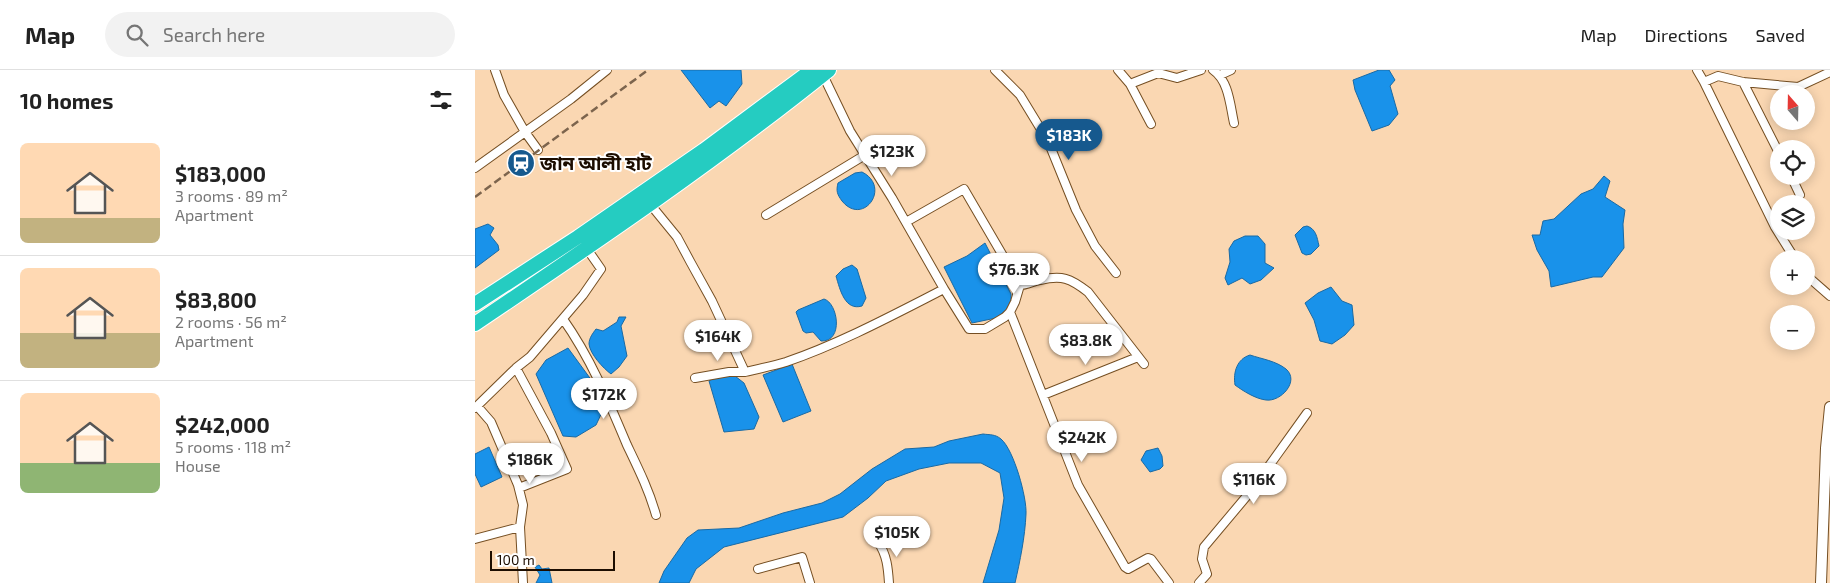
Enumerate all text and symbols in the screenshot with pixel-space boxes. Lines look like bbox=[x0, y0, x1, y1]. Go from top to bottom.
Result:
search box bbox=[105, 12, 455, 57]
text: Map bbox=[25, 20, 75, 49]
icon: search bbox=[123, 21, 151, 49]
text: Search here bbox=[163, 23, 265, 46]
text: Map bbox=[1580, 24, 1617, 46]
text: Directions bbox=[1645, 24, 1728, 46]
text: Saved bbox=[1756, 24, 1805, 46]
north arrow bbox=[1770, 85, 1815, 130]
map controls bbox=[1770, 85, 1815, 350]
icon: filters bbox=[427, 86, 455, 114]
text: 10 homes bbox=[20, 88, 113, 113]
pin: $183K bbox=[1034, 118, 1104, 161]
text: $183K bbox=[1046, 125, 1092, 144]
pin: $123K bbox=[857, 134, 927, 177]
button: locate bbox=[1770, 140, 1815, 185]
text: $123K bbox=[870, 141, 914, 160]
station icon: জান আলী হাট bbox=[506, 148, 536, 178]
place label: জান আলী হাট bbox=[539, 151, 652, 174]
text: $183,000 bbox=[175, 161, 266, 186]
icon: home bbox=[60, 163, 120, 223]
text: 3 rooms · 89 m² bbox=[175, 186, 288, 205]
button: layers bbox=[1770, 195, 1815, 240]
text: Apartment bbox=[175, 205, 254, 224]
button: + bbox=[1770, 250, 1815, 295]
pin: $76.3K bbox=[973, 252, 1055, 295]
text: $76.3K bbox=[989, 259, 1039, 278]
text: $83,800 bbox=[175, 287, 257, 312]
icon: home bbox=[60, 288, 120, 348]
button: − bbox=[1770, 305, 1815, 350]
text: 2 rooms · 56 m² bbox=[175, 312, 287, 331]
pin: $164K bbox=[683, 320, 753, 362]
pin: $83.8K bbox=[1045, 324, 1127, 366]
text: $164K bbox=[695, 326, 741, 345]
text: $83.8K bbox=[1060, 330, 1112, 349]
text: Apartment bbox=[175, 331, 254, 350]
pin: $172K bbox=[569, 378, 639, 420]
text: $172K bbox=[582, 384, 626, 403]
text: $242,000 bbox=[175, 412, 270, 437]
icon: home bbox=[60, 413, 120, 473]
pin: $242K bbox=[1047, 420, 1117, 463]
text: $242K bbox=[1058, 427, 1106, 446]
text: 5 rooms · 118 m² bbox=[175, 437, 291, 456]
pin: $186K bbox=[495, 442, 565, 485]
text: $186K bbox=[507, 449, 553, 468]
text: House bbox=[175, 456, 221, 475]
pin: $116K bbox=[1219, 462, 1289, 505]
text: $116K bbox=[1233, 469, 1275, 488]
pin: $105K bbox=[862, 516, 932, 558]
text: $105K bbox=[874, 522, 920, 541]
scale bar bbox=[490, 548, 615, 571]
text: 100 m bbox=[497, 551, 535, 568]

